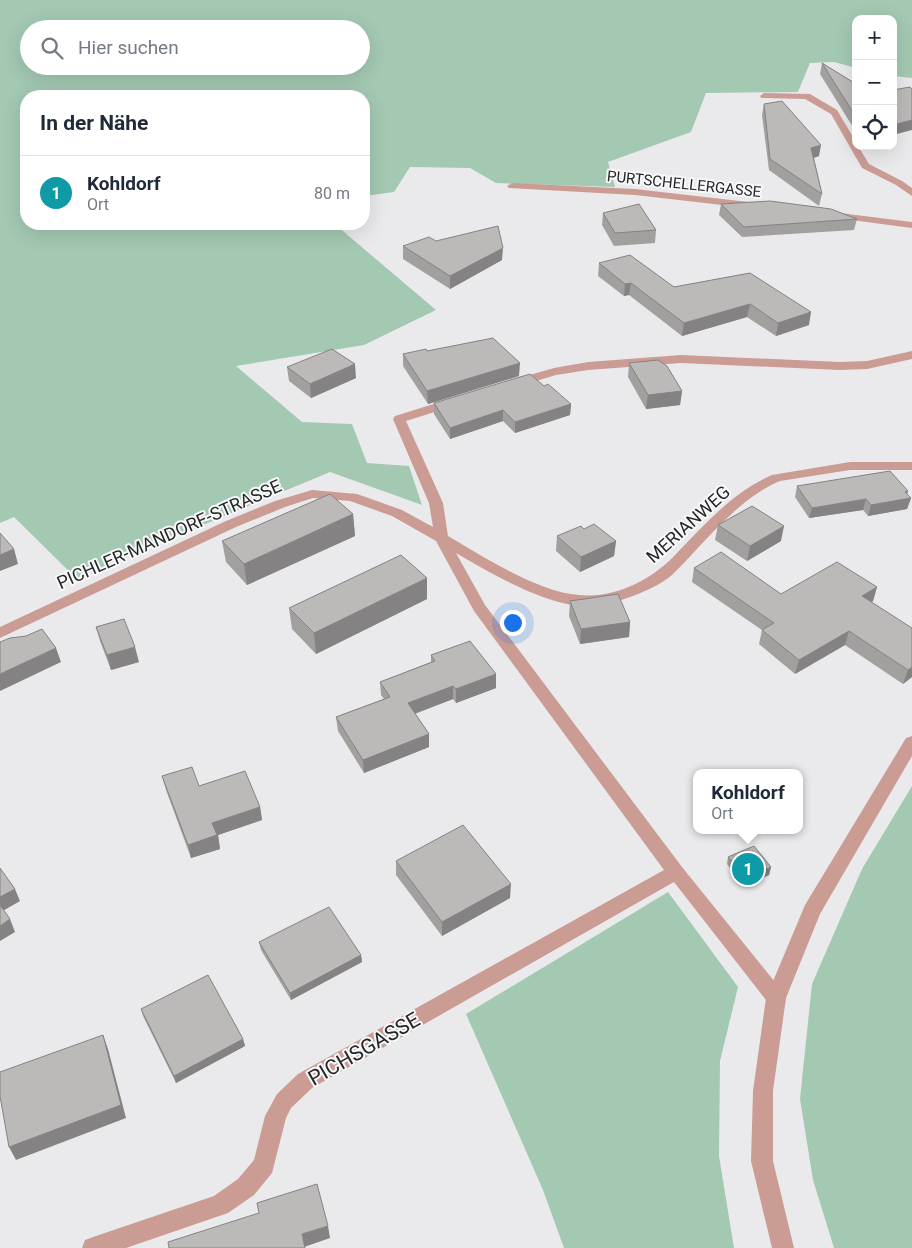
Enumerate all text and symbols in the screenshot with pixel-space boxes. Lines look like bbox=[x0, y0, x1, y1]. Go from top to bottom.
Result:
map controls bbox=[852, 15, 897, 150]
button: + bbox=[852, 15, 897, 60]
search box bbox=[20, 20, 370, 75]
icon: search bbox=[38, 34, 66, 62]
text: Hier suchen bbox=[78, 36, 179, 59]
button: − bbox=[852, 60, 897, 105]
button: locate bbox=[852, 105, 897, 150]
text: In der Nähe bbox=[40, 111, 148, 135]
street label: PURTSCHELLERGASSE bbox=[606, 167, 762, 201]
text: Kohldorf bbox=[87, 172, 161, 195]
text: 1 bbox=[51, 184, 61, 203]
text: 80 m bbox=[314, 184, 350, 203]
text: Ort bbox=[87, 195, 109, 214]
street label: PICHLER-MANDORF-STRASSE bbox=[54, 475, 284, 593]
street label: MERIANWEG bbox=[642, 481, 734, 567]
your location bbox=[500, 610, 526, 636]
popup bbox=[693, 769, 803, 834]
text: Kohldorf bbox=[711, 781, 785, 804]
text: Ort bbox=[711, 804, 733, 823]
pin: 1 bbox=[732, 850, 764, 888]
street label: PICHSGASSE bbox=[304, 1007, 424, 1091]

